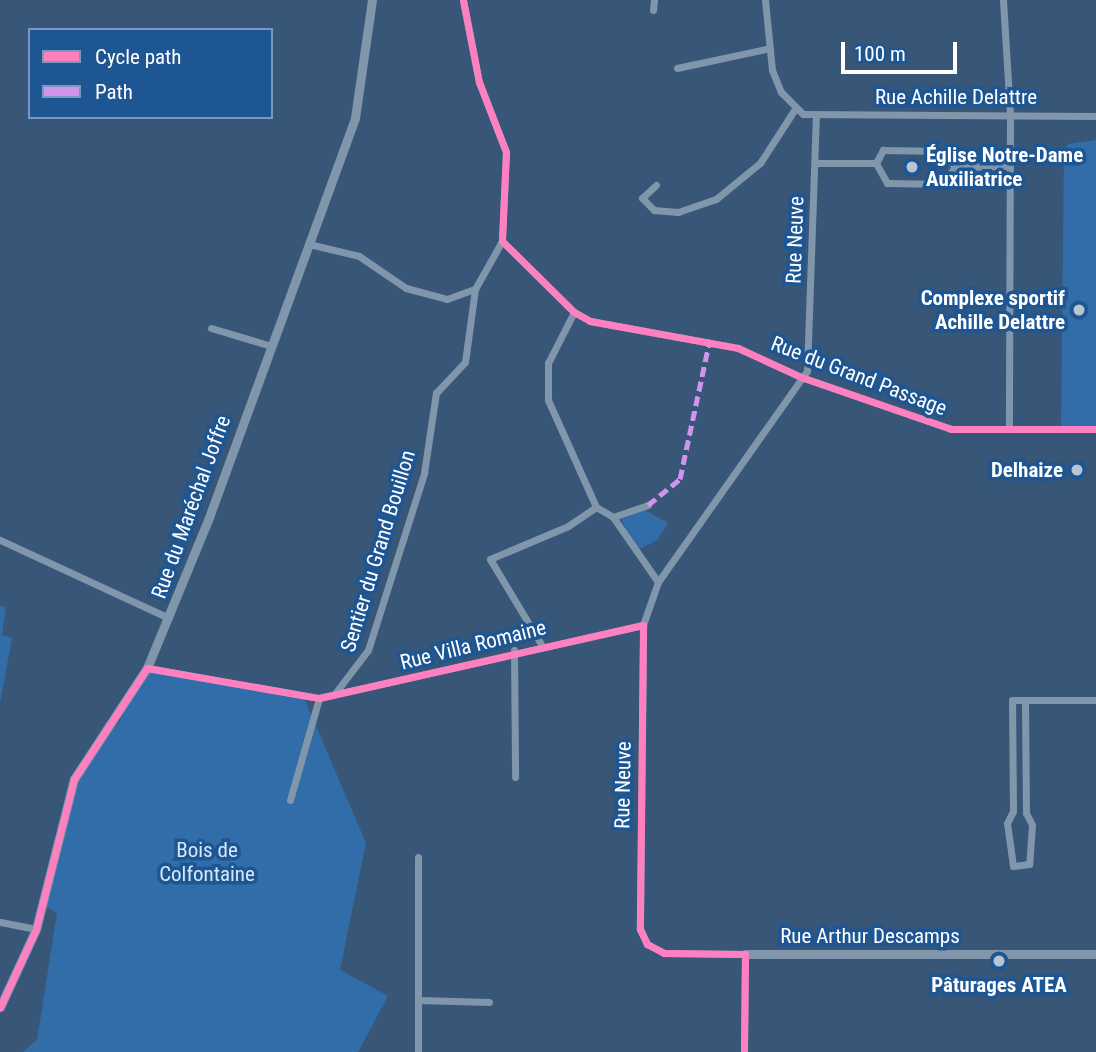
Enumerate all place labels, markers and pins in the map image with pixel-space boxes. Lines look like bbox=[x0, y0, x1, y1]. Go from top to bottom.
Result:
place label: Église Notre-Dame Auxiliatrice bbox=[926, 142, 1083, 192]
marker: Église Notre-Dame Auxiliatrice bbox=[904, 159, 920, 175]
place label: Complexe sportif Achille Delattre bbox=[921, 285, 1065, 335]
marker: Complexe sportif Achille Delattre bbox=[1071, 302, 1087, 318]
place label: Delhaize bbox=[991, 457, 1063, 483]
marker: Delhaize bbox=[1069, 462, 1085, 478]
marker: Pâturages ATEA bbox=[991, 953, 1007, 969]
place label: Pâturages ATEA bbox=[931, 972, 1067, 998]

